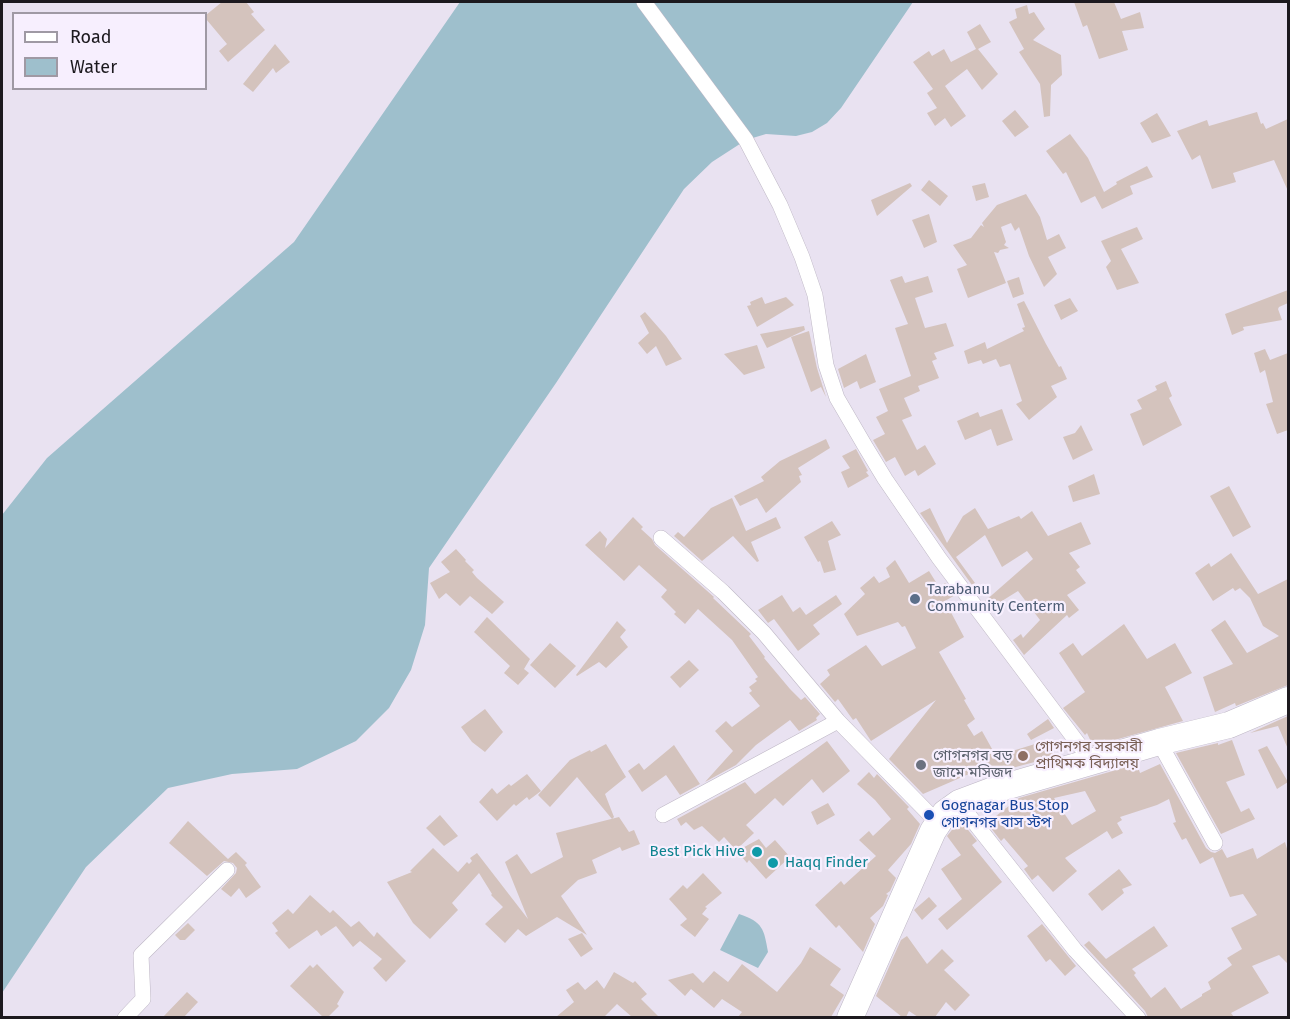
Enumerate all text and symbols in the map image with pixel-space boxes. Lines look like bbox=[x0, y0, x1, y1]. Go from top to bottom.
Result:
legend bbox=[12, 12, 207, 90]
text: Road bbox=[70, 26, 112, 48]
text: Water bbox=[70, 56, 117, 78]
place label: Tarabanu Community Centerm bbox=[927, 581, 1065, 616]
marker: Tarabanu Community Centerm bbox=[908, 592, 922, 606]
place label: গোগনগর সরকারী প্রাথিমক বিদ্যালয় bbox=[1035, 738, 1142, 773]
place label: গোগনগর বড় জামে মসিজদ bbox=[933, 747, 1012, 782]
marker: গোগনগর সরকারী প্রাথিমক বিদ্যালয় bbox=[1016, 749, 1030, 763]
marker: গোগনগর বড় জামে মসিজদ bbox=[914, 758, 928, 772]
place label: Gognagar Bus Stop গোগনগর বাস স্টপ bbox=[941, 797, 1069, 832]
marker: Gognagar Bus Stop গোগনগর বাস স্টপ bbox=[922, 808, 936, 822]
place label: Best Pick Hive bbox=[650, 843, 745, 861]
marker: Best Pick Hive bbox=[750, 845, 764, 859]
place label: Haqq Finder bbox=[785, 854, 868, 872]
marker: Haqq Finder bbox=[766, 856, 780, 870]

